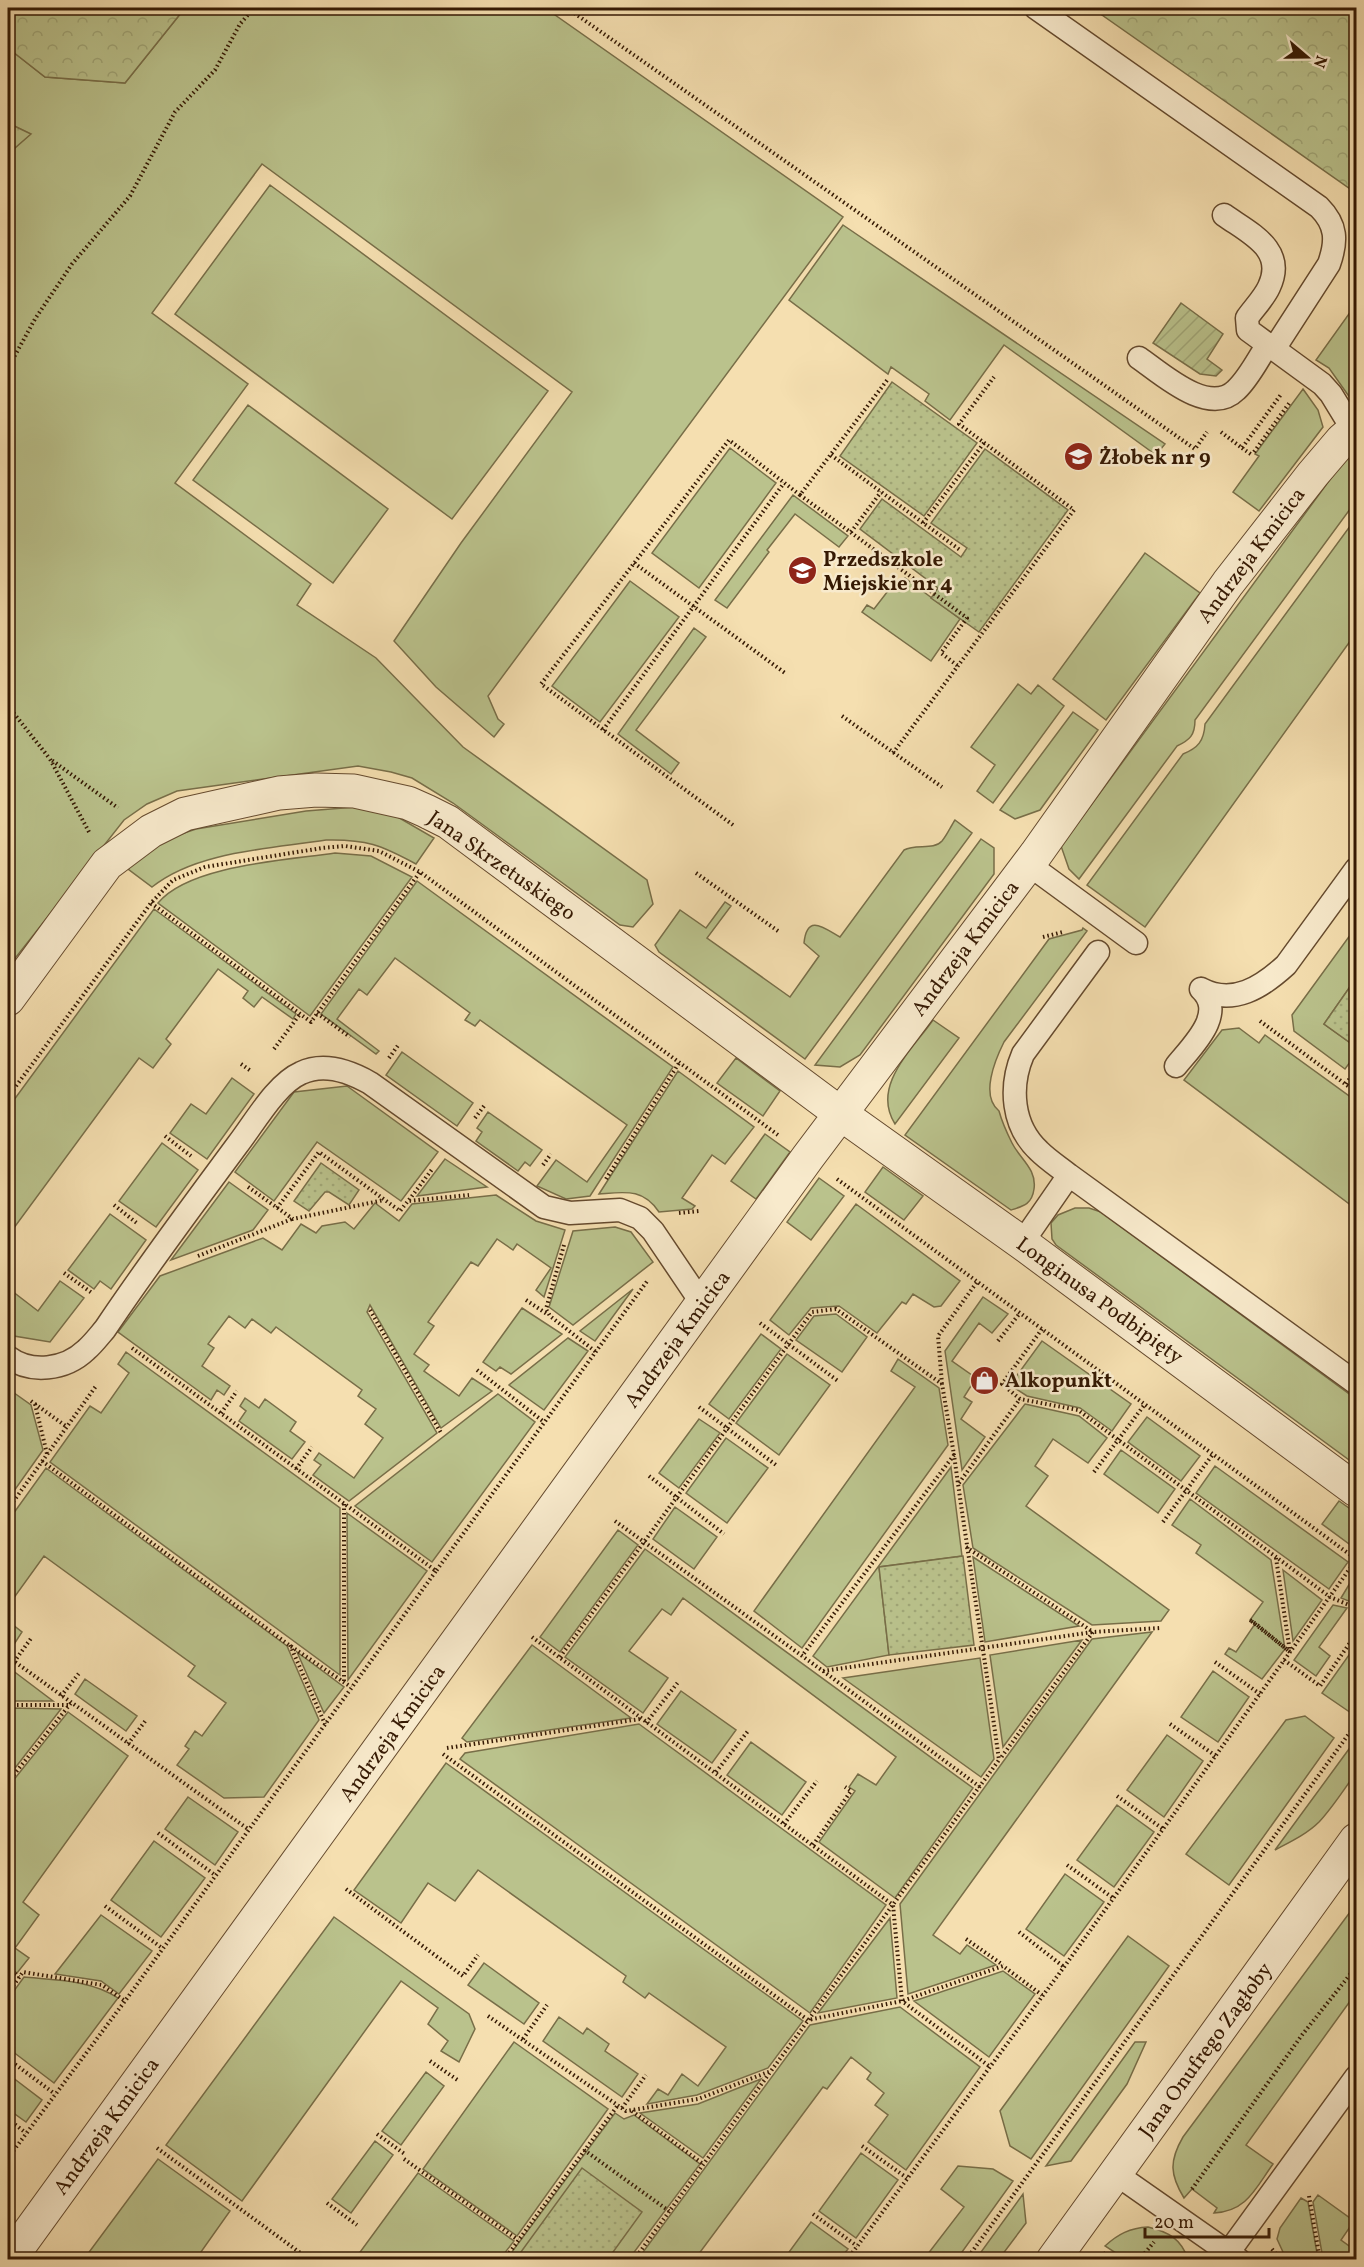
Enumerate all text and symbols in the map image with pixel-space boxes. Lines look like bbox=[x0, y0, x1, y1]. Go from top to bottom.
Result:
north arrow bbox=[1277, 27, 1337, 87]
text: N bbox=[1307, 52, 1332, 71]
school or university icon: Żłobek nr 9 bbox=[1062, 441, 1094, 473]
place label: Żłobek nr 9 bbox=[1099, 444, 1211, 473]
street label: Andrzeja Kmicica bbox=[1191, 482, 1313, 630]
place label: Przedszkole Miejskie nr 4 bbox=[823, 546, 953, 599]
school or university icon: Przedszkole Miejskie nr 4 bbox=[786, 555, 818, 587]
street label: Jana Skrzetuskiego bbox=[421, 804, 581, 928]
street label: Andrzeja Kmicica bbox=[905, 875, 1027, 1023]
street label: Longinusa Podbipięty bbox=[1010, 1231, 1189, 1372]
street label: Andrzeja Kmicica bbox=[618, 1265, 738, 1415]
shop icon: Alkopunkt bbox=[968, 1364, 1000, 1396]
place label: Alkopunkt bbox=[1005, 1367, 1112, 1396]
street label: Andrzeja Kmicica bbox=[333, 1659, 453, 1809]
street label: Jana Onufrego Zagłoby bbox=[1133, 1957, 1280, 2145]
street label: Andrzeja Kmicica bbox=[47, 2052, 167, 2202]
scale bar bbox=[1145, 2201, 1270, 2239]
text: 20 m bbox=[1154, 2211, 1194, 2236]

